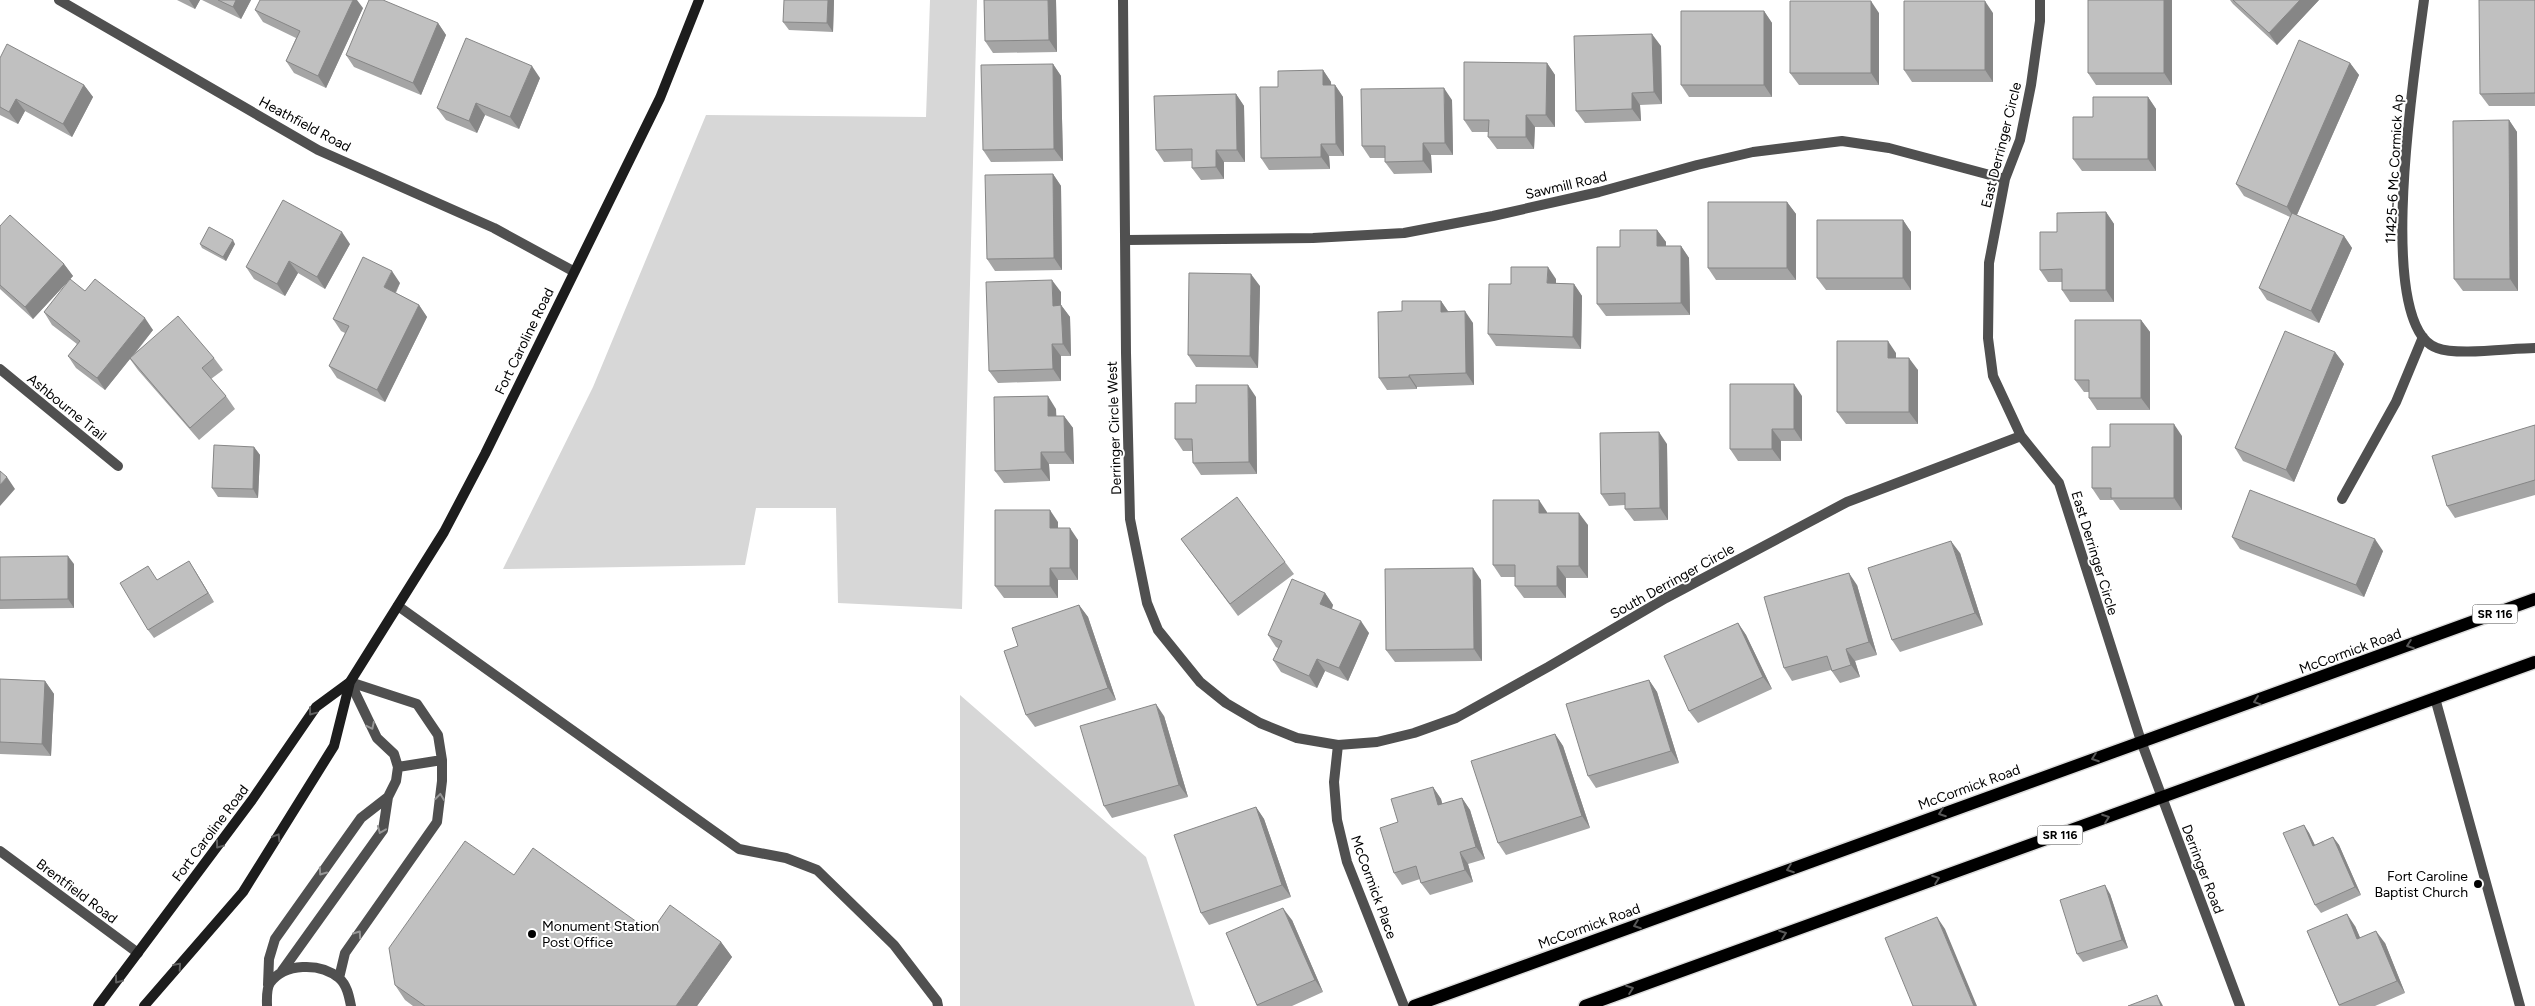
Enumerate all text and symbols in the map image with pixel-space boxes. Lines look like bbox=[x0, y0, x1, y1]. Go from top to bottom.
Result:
street label: East Derringer Circle bbox=[1978, 80, 2025, 210]
street label: Heathfield Road bbox=[256, 93, 354, 156]
street label: 11425-6 Mc Cormick Ap bbox=[2382, 94, 2407, 244]
street label: Sawmill Road bbox=[1523, 168, 1609, 203]
street label: Fort Caroline Road bbox=[491, 285, 558, 397]
street label: Derringer Circle West bbox=[1104, 361, 1125, 495]
street label: Ashbourne Trail bbox=[24, 370, 110, 444]
street label: East Derringer Circle bbox=[2068, 489, 2122, 618]
street label: South Derringer Circle bbox=[1607, 540, 1738, 623]
road number: SR 116 bbox=[2472, 604, 2518, 624]
street label: McCormick Road bbox=[2297, 625, 2404, 678]
one-way arrow bbox=[2406, 640, 2414, 650]
one-way arrow bbox=[2253, 695, 2262, 705]
one-way arrow bbox=[310, 706, 318, 715]
one-way arrow bbox=[365, 721, 375, 730]
one-way arrow bbox=[2091, 752, 2100, 762]
street label: McCormick Road bbox=[1916, 761, 2023, 814]
street label: Fort Caroline Road bbox=[168, 782, 252, 885]
one-way arrow bbox=[434, 793, 445, 801]
one-way arrow bbox=[1938, 807, 1947, 817]
one-way arrow bbox=[2101, 814, 2109, 824]
street label: Derringer Road bbox=[2178, 822, 2227, 916]
one-way arrow bbox=[377, 825, 387, 834]
road number: SR 116 bbox=[2038, 826, 2082, 844]
street label: McCormick Place bbox=[1347, 833, 1400, 942]
one-way arrow bbox=[271, 834, 280, 843]
one-way arrow bbox=[216, 839, 225, 849]
street label: Brentfield Road bbox=[33, 855, 121, 927]
one-way arrow bbox=[1786, 863, 1794, 873]
one-way arrow bbox=[319, 866, 328, 876]
place label: Fort Caroline Baptist Church bbox=[2374, 868, 2468, 901]
one-way arrow bbox=[1931, 875, 1940, 885]
marker: Fort Caroline Baptist Church bbox=[2472, 878, 2484, 890]
street label: McCormick Road bbox=[1536, 900, 1643, 953]
place label: Monument Station Post Office bbox=[542, 918, 659, 951]
one-way arrow bbox=[1633, 919, 1642, 929]
marker: Monument Station Post Office bbox=[526, 928, 538, 940]
one-way arrow bbox=[352, 930, 361, 940]
one-way arrow bbox=[1779, 930, 1787, 940]
one-way arrow bbox=[173, 962, 182, 971]
one-way arrow bbox=[115, 974, 123, 983]
one-way arrow bbox=[1626, 985, 1634, 995]

